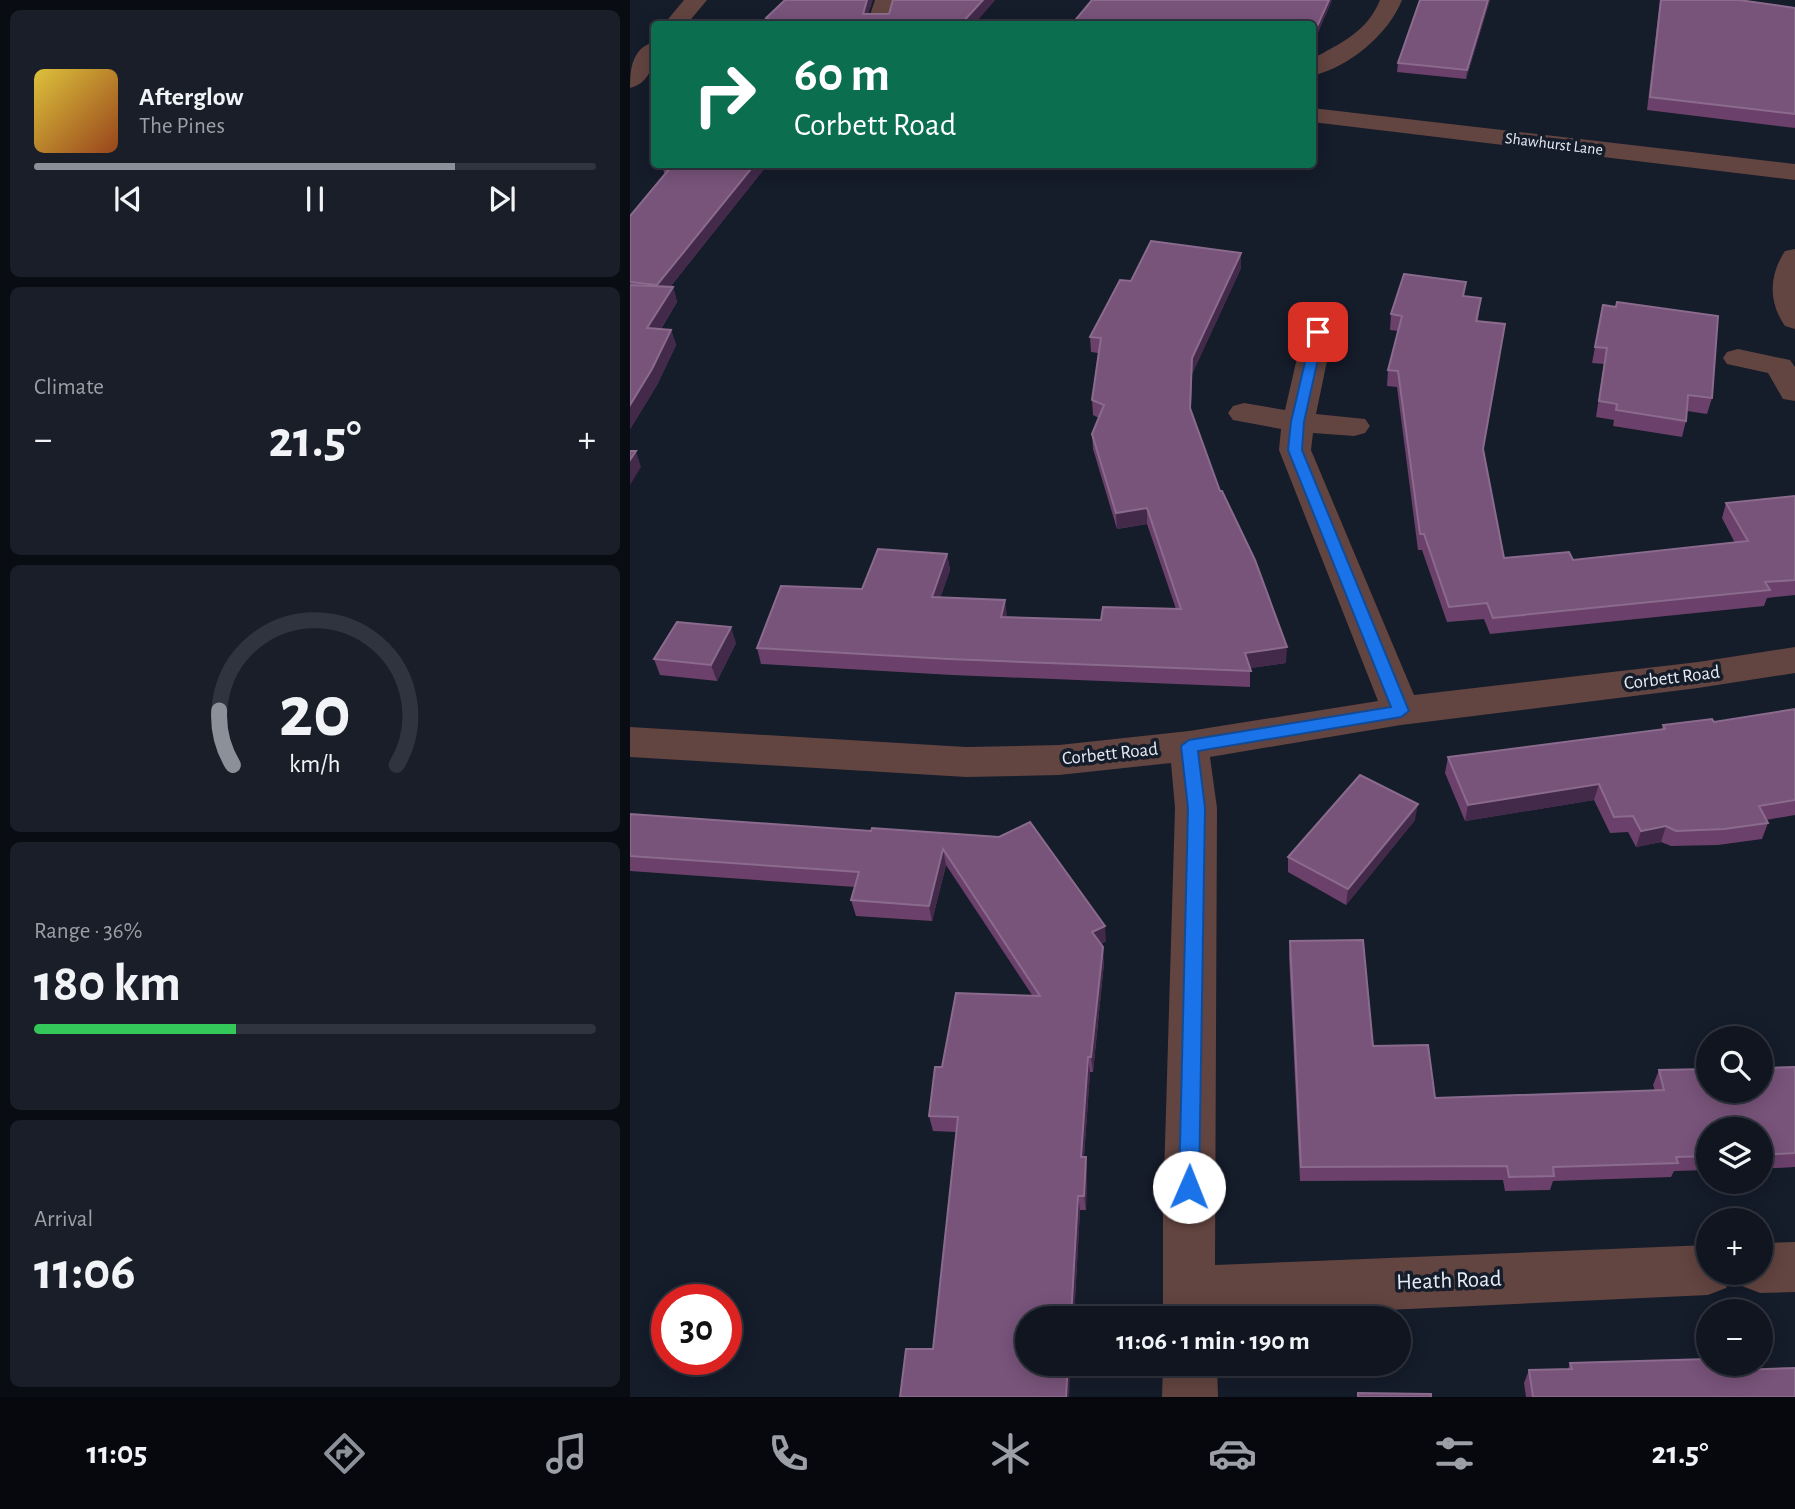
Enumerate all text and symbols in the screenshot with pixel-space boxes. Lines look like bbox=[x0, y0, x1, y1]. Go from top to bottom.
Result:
icon: right bbox=[679, 49, 770, 140]
text: 60 m bbox=[794, 51, 890, 100]
text: Afterglow bbox=[139, 84, 243, 110]
text: Corbett Road bbox=[794, 109, 956, 141]
text: The Pines bbox=[139, 115, 225, 138]
street label: Shawhurst Lane bbox=[1504, 130, 1604, 158]
icon: previous bbox=[109, 180, 147, 218]
icon: pause bbox=[296, 180, 334, 218]
icon: next bbox=[483, 180, 521, 218]
pin bbox=[1288, 302, 1348, 362]
icon: arrive bbox=[1299, 313, 1337, 351]
text: Climate bbox=[34, 376, 104, 399]
text: 21.5° bbox=[269, 414, 361, 466]
text: − bbox=[34, 421, 52, 459]
text: + bbox=[578, 421, 596, 459]
street label: Corbett Road bbox=[1623, 663, 1721, 693]
text: 20 bbox=[279, 677, 351, 750]
street label: Corbett Road bbox=[1061, 739, 1159, 768]
text: km/h bbox=[289, 751, 341, 776]
text: Range · 36% bbox=[34, 920, 142, 943]
text: 180 km bbox=[34, 958, 181, 1010]
map controls bbox=[1696, 1026, 1773, 1376]
button: search bbox=[1696, 1026, 1773, 1103]
button: layers bbox=[1696, 1117, 1773, 1194]
position arrow bbox=[1152, 1150, 1226, 1224]
text: Arrival bbox=[34, 1208, 93, 1231]
button: + bbox=[1696, 1208, 1773, 1285]
text: 11:06 bbox=[34, 1246, 136, 1298]
street label: Heath Road bbox=[1396, 1268, 1502, 1294]
speed limit sign: 30 bbox=[651, 1284, 742, 1375]
button: − bbox=[1696, 1299, 1773, 1376]
text: 11:06 · 1 min · 190 m bbox=[1116, 1328, 1310, 1354]
icon: directions bbox=[320, 1429, 369, 1478]
icon: music bbox=[542, 1429, 591, 1478]
icon: phone bbox=[764, 1429, 813, 1478]
icon: climate bbox=[986, 1429, 1035, 1478]
icon: car bbox=[1208, 1429, 1257, 1478]
icon: filters bbox=[1430, 1429, 1479, 1478]
text: 11:05 bbox=[86, 1437, 147, 1469]
text: 21.5° bbox=[1651, 1437, 1709, 1469]

